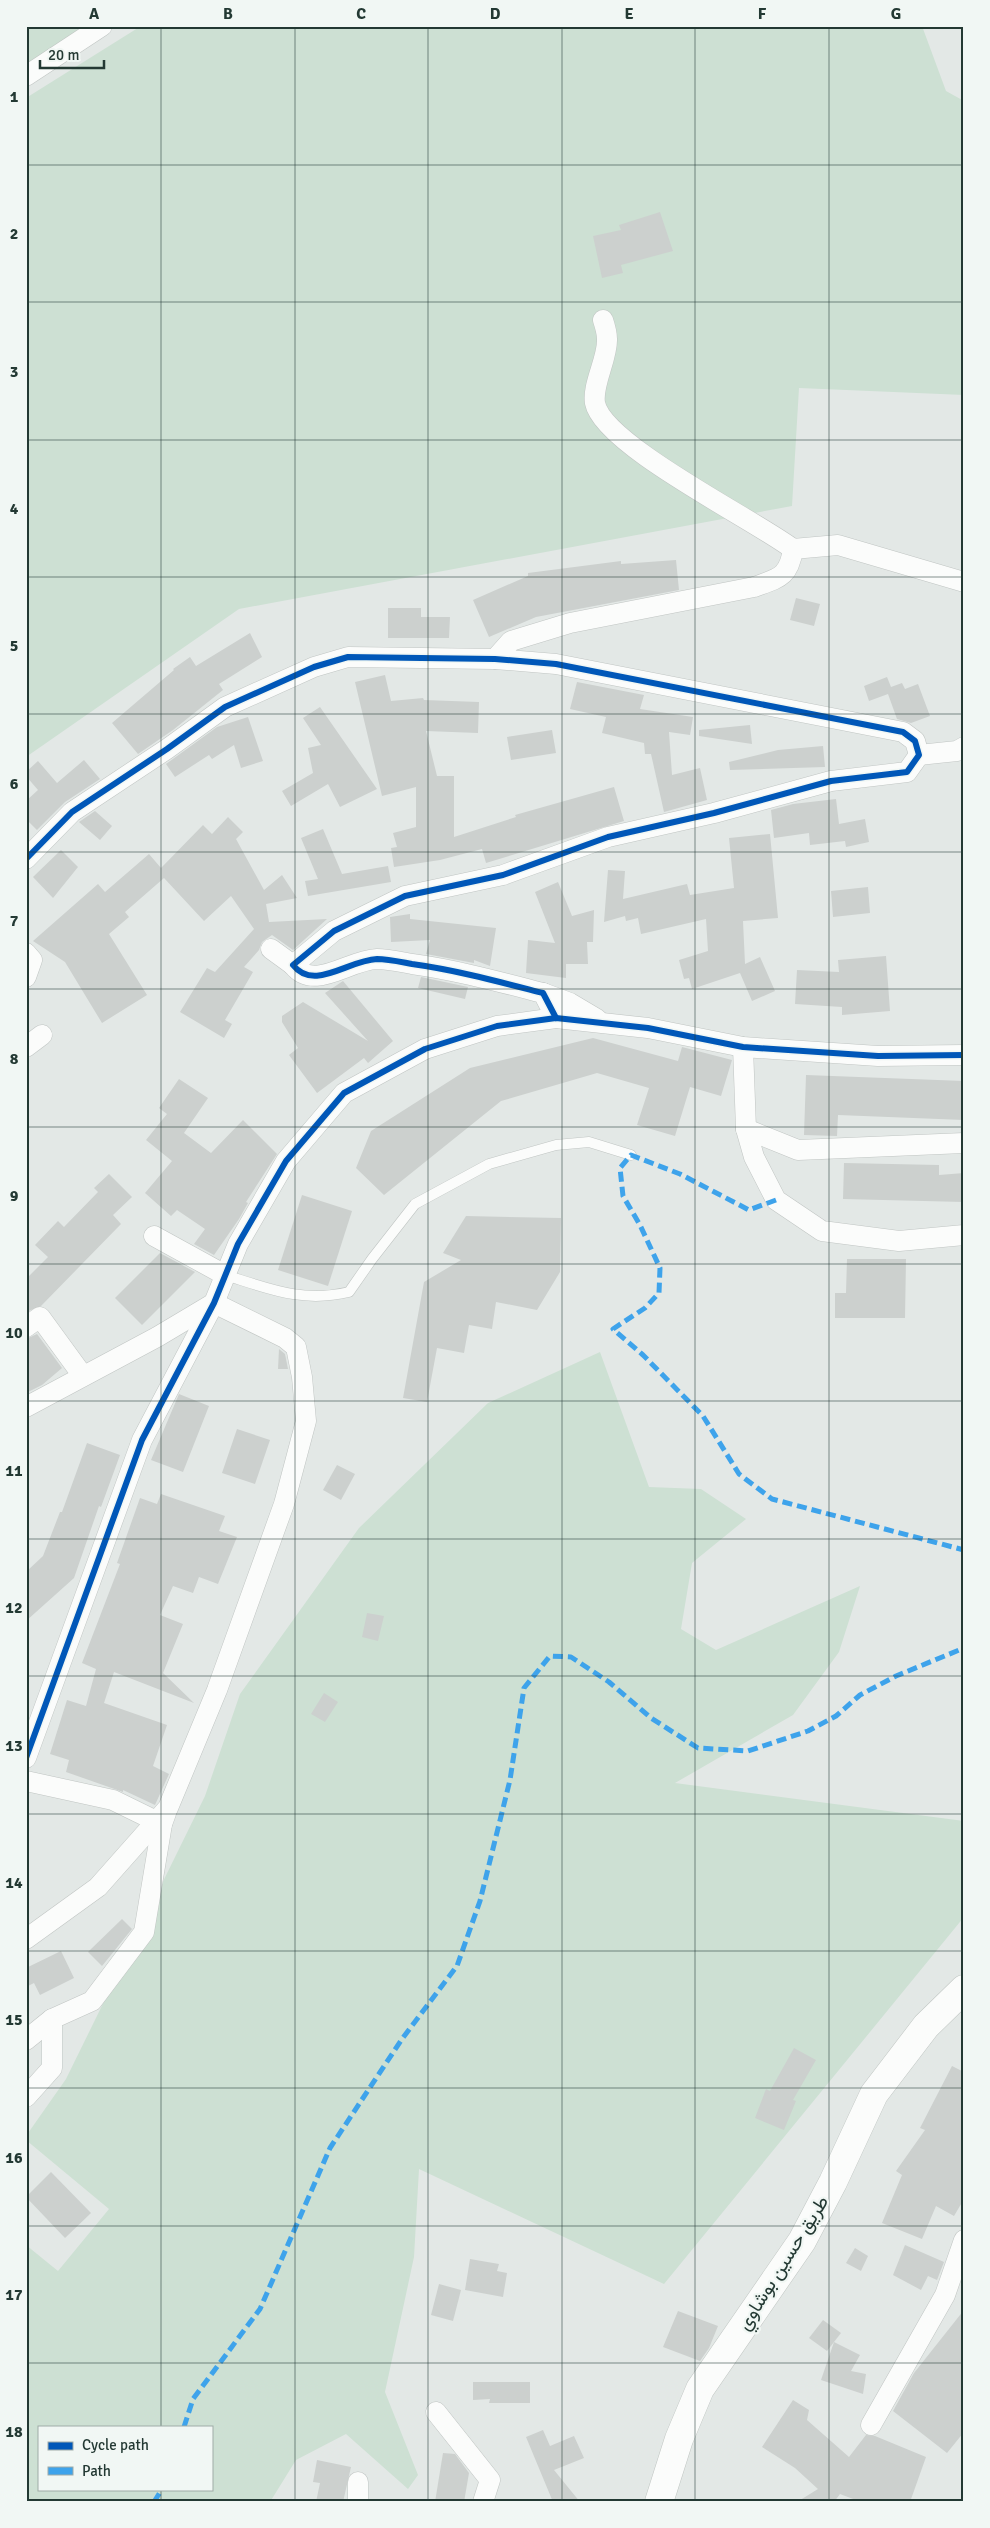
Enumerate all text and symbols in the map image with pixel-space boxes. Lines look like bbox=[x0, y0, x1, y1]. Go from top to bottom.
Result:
text: A bbox=[89, 4, 100, 24]
text: B bbox=[223, 4, 233, 24]
text: C bbox=[356, 4, 366, 24]
text: D bbox=[490, 4, 501, 24]
text: E bbox=[624, 4, 634, 24]
text: F bbox=[758, 4, 767, 24]
text: G bbox=[891, 4, 901, 24]
scale bar bbox=[40, 38, 104, 70]
text: 20 m bbox=[48, 46, 79, 64]
text: 1 bbox=[10, 87, 19, 107]
text: 2 bbox=[10, 224, 18, 244]
text: 3 bbox=[10, 362, 18, 382]
text: 4 bbox=[10, 499, 19, 519]
text: 5 bbox=[10, 636, 18, 656]
text: 6 bbox=[10, 774, 19, 794]
text: 7 bbox=[10, 911, 19, 931]
text: 8 bbox=[10, 1049, 19, 1069]
text: 9 bbox=[10, 1186, 19, 1206]
text: 10 bbox=[5, 1323, 23, 1343]
text: 11 bbox=[5, 1461, 23, 1481]
text: 12 bbox=[5, 1598, 23, 1618]
text: 13 bbox=[5, 1736, 23, 1756]
text: 14 bbox=[5, 1873, 23, 1893]
text: 15 bbox=[5, 2010, 23, 2030]
text: 16 bbox=[5, 2148, 23, 2168]
street label: طريق حسين بوشاوي bbox=[732, 2191, 837, 2336]
text: 17 bbox=[5, 2285, 23, 2305]
text: 18 bbox=[5, 2422, 23, 2442]
legend bbox=[38, 2426, 212, 2490]
text: Cycle path bbox=[82, 2436, 149, 2454]
text: Path bbox=[82, 2462, 111, 2480]

